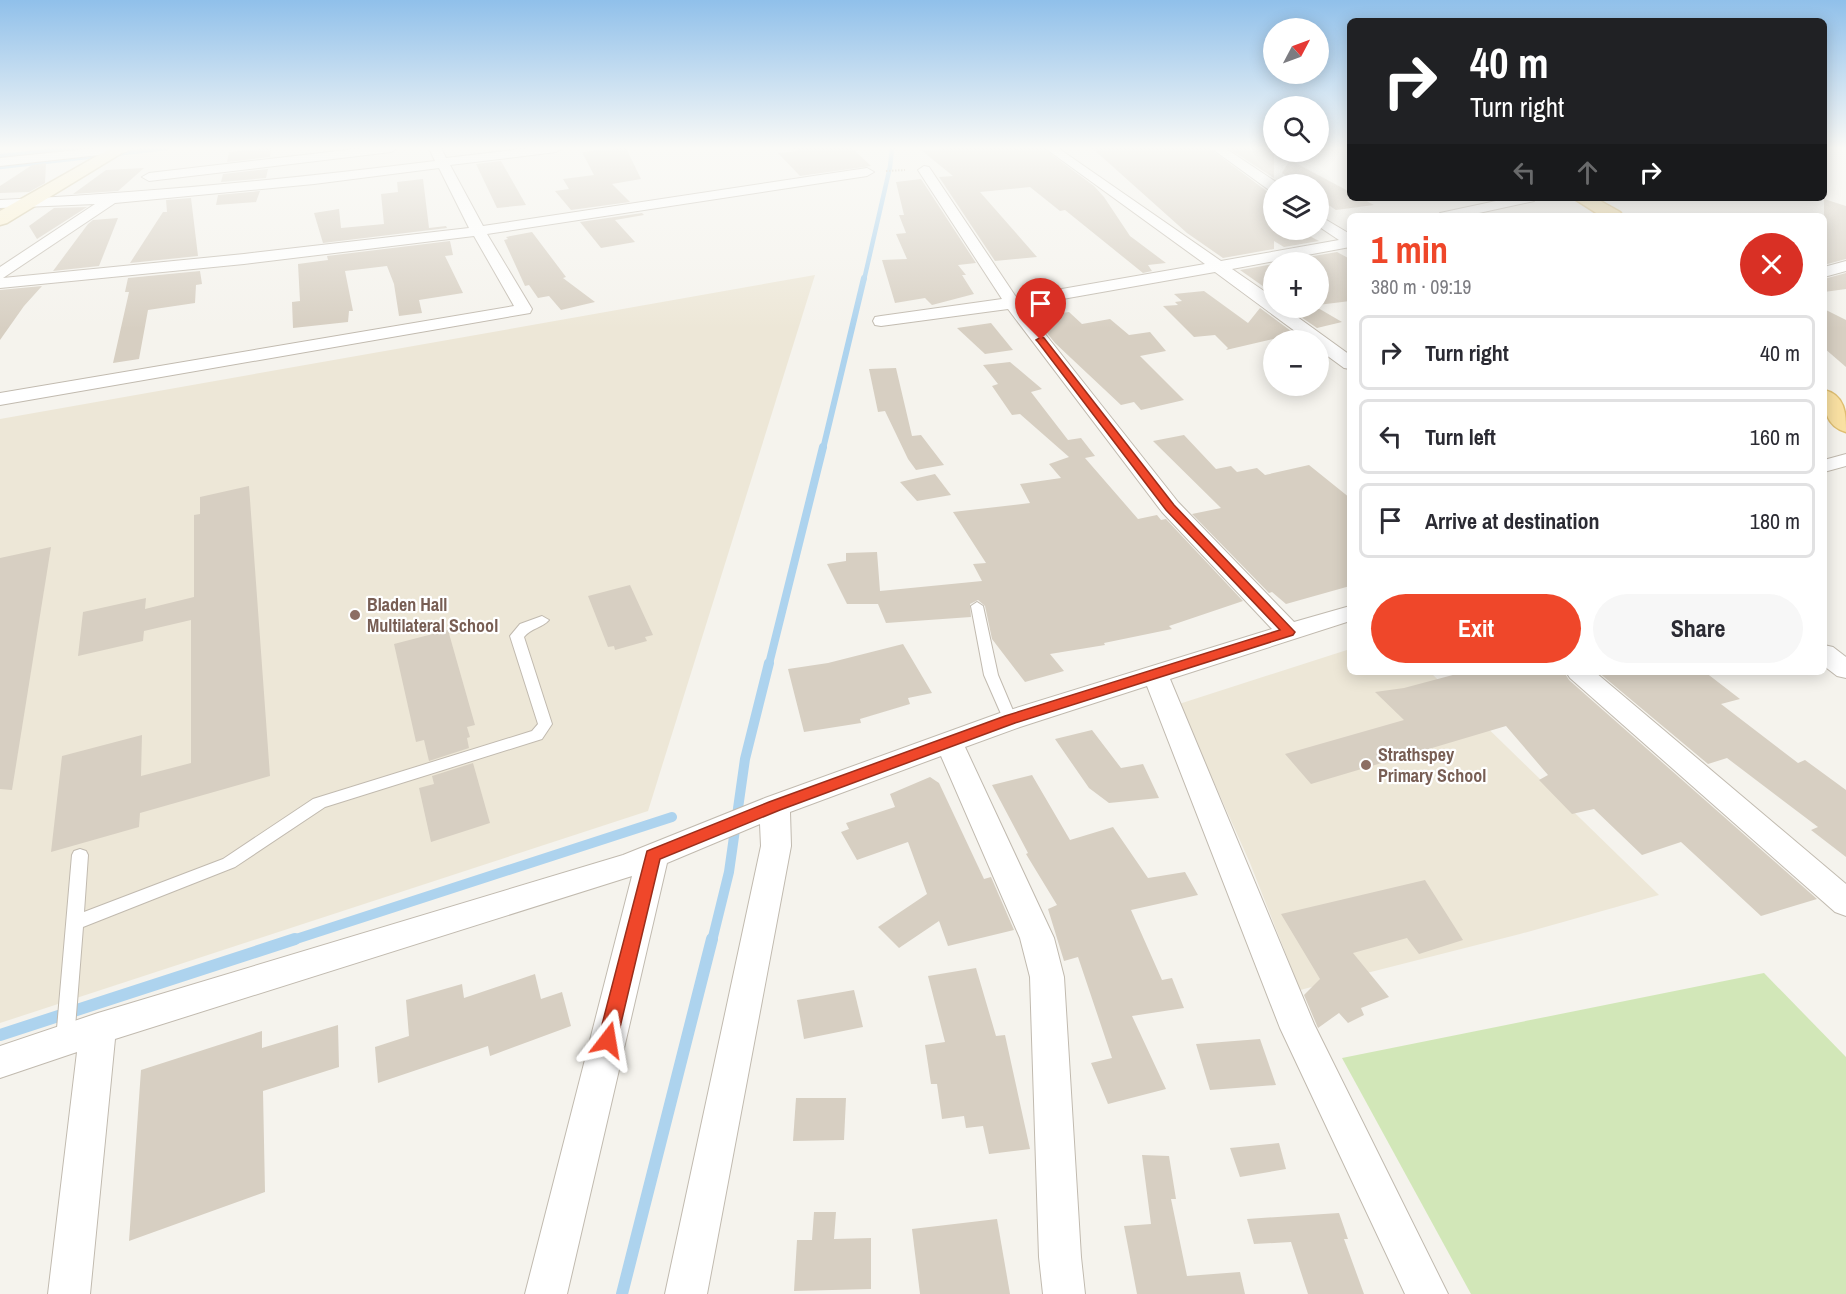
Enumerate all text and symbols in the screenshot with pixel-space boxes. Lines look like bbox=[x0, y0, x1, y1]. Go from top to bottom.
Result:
north arrow bbox=[1263, 18, 1329, 84]
map controls bbox=[1263, 18, 1329, 396]
text: 40 m bbox=[1470, 35, 1549, 91]
icon: right bbox=[1371, 42, 1449, 120]
text: Turn right bbox=[1470, 89, 1564, 125]
button: search bbox=[1263, 96, 1329, 162]
icon: left bbox=[1508, 156, 1541, 189]
icon: ahead bbox=[1571, 156, 1604, 189]
icon: right bbox=[1634, 156, 1667, 189]
button: layers bbox=[1263, 174, 1329, 240]
text: 1 min bbox=[1371, 226, 1448, 274]
button: close bbox=[1740, 233, 1803, 296]
button: + bbox=[1263, 252, 1329, 318]
text: 380 m · 09:19 bbox=[1371, 273, 1471, 300]
pin bbox=[1015, 278, 1066, 340]
icon: arrive bbox=[1024, 287, 1057, 320]
button: − bbox=[1263, 330, 1329, 396]
icon: right bbox=[1374, 336, 1407, 369]
text: Turn right bbox=[1425, 338, 1509, 368]
text: 40 m bbox=[1760, 338, 1800, 368]
icon: left bbox=[1374, 420, 1407, 453]
text: Turn left bbox=[1425, 422, 1496, 452]
text: 160 m bbox=[1750, 422, 1800, 452]
icon: arrive bbox=[1374, 504, 1407, 537]
text: Arrive at destination bbox=[1425, 506, 1599, 536]
text: 180 m bbox=[1750, 506, 1800, 536]
place label: Bladen Hall Multilateral School bbox=[367, 592, 498, 638]
button: Exit bbox=[1371, 594, 1581, 663]
button: Share bbox=[1593, 594, 1803, 663]
marker: Bladen Hall Multilateral School bbox=[348, 608, 362, 622]
place label: Strathspey Primary School bbox=[1378, 742, 1486, 788]
marker: Strathspey Primary School bbox=[1359, 758, 1373, 772]
position arrow bbox=[576, 1008, 640, 1072]

